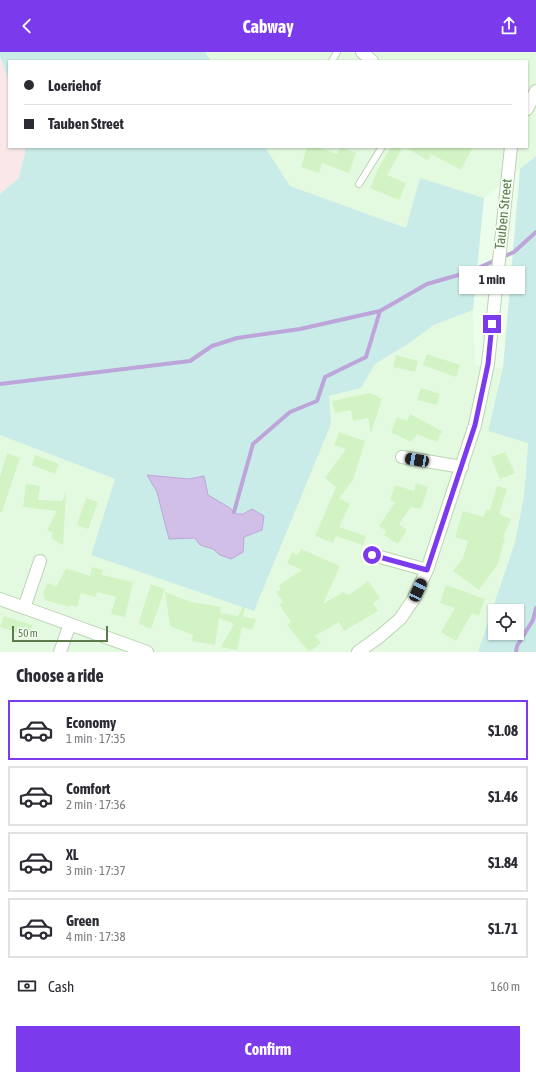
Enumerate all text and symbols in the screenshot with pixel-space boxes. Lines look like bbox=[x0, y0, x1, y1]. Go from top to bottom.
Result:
icon: back bbox=[16, 15, 38, 37]
icon: share bbox=[498, 15, 520, 37]
text: Cabway bbox=[242, 16, 294, 37]
text: Loeriehof bbox=[48, 77, 101, 94]
text: Tauben Street bbox=[48, 115, 124, 132]
street label: Tauben Street bbox=[491, 178, 515, 250]
callout: 1 min bbox=[459, 266, 525, 294]
text: 1 min bbox=[479, 272, 505, 287]
route end bbox=[483, 315, 501, 333]
car bbox=[404, 452, 430, 468]
route start bbox=[363, 546, 381, 564]
car bbox=[407, 577, 429, 603]
map controls bbox=[488, 604, 524, 640]
button: locate bbox=[488, 604, 524, 640]
scale bar bbox=[12, 624, 108, 643]
text: 50 m bbox=[18, 627, 38, 639]
text: Choose a ride bbox=[16, 665, 104, 686]
icon: car bbox=[18, 712, 54, 748]
text: Economy bbox=[66, 714, 116, 731]
text: $1.08 bbox=[488, 722, 518, 739]
text: 1 min · 17:35 bbox=[66, 731, 126, 746]
icon: car bbox=[18, 778, 54, 814]
text: Comfort bbox=[66, 780, 110, 797]
text: $1.46 bbox=[488, 788, 518, 805]
text: 2 min · 17:36 bbox=[66, 797, 126, 812]
icon: car bbox=[18, 844, 54, 880]
text: XL bbox=[66, 846, 79, 863]
text: $1.84 bbox=[488, 854, 518, 871]
text: 3 min · 17:37 bbox=[66, 863, 126, 878]
icon: car bbox=[18, 910, 54, 946]
text: Green bbox=[66, 912, 99, 929]
text: $1.71 bbox=[488, 920, 518, 937]
text: 4 min · 17:38 bbox=[66, 929, 126, 944]
icon: cash bbox=[16, 975, 38, 997]
text: Cash bbox=[48, 978, 74, 995]
text: 160 m bbox=[491, 979, 520, 994]
button: Confirm bbox=[16, 1026, 520, 1072]

